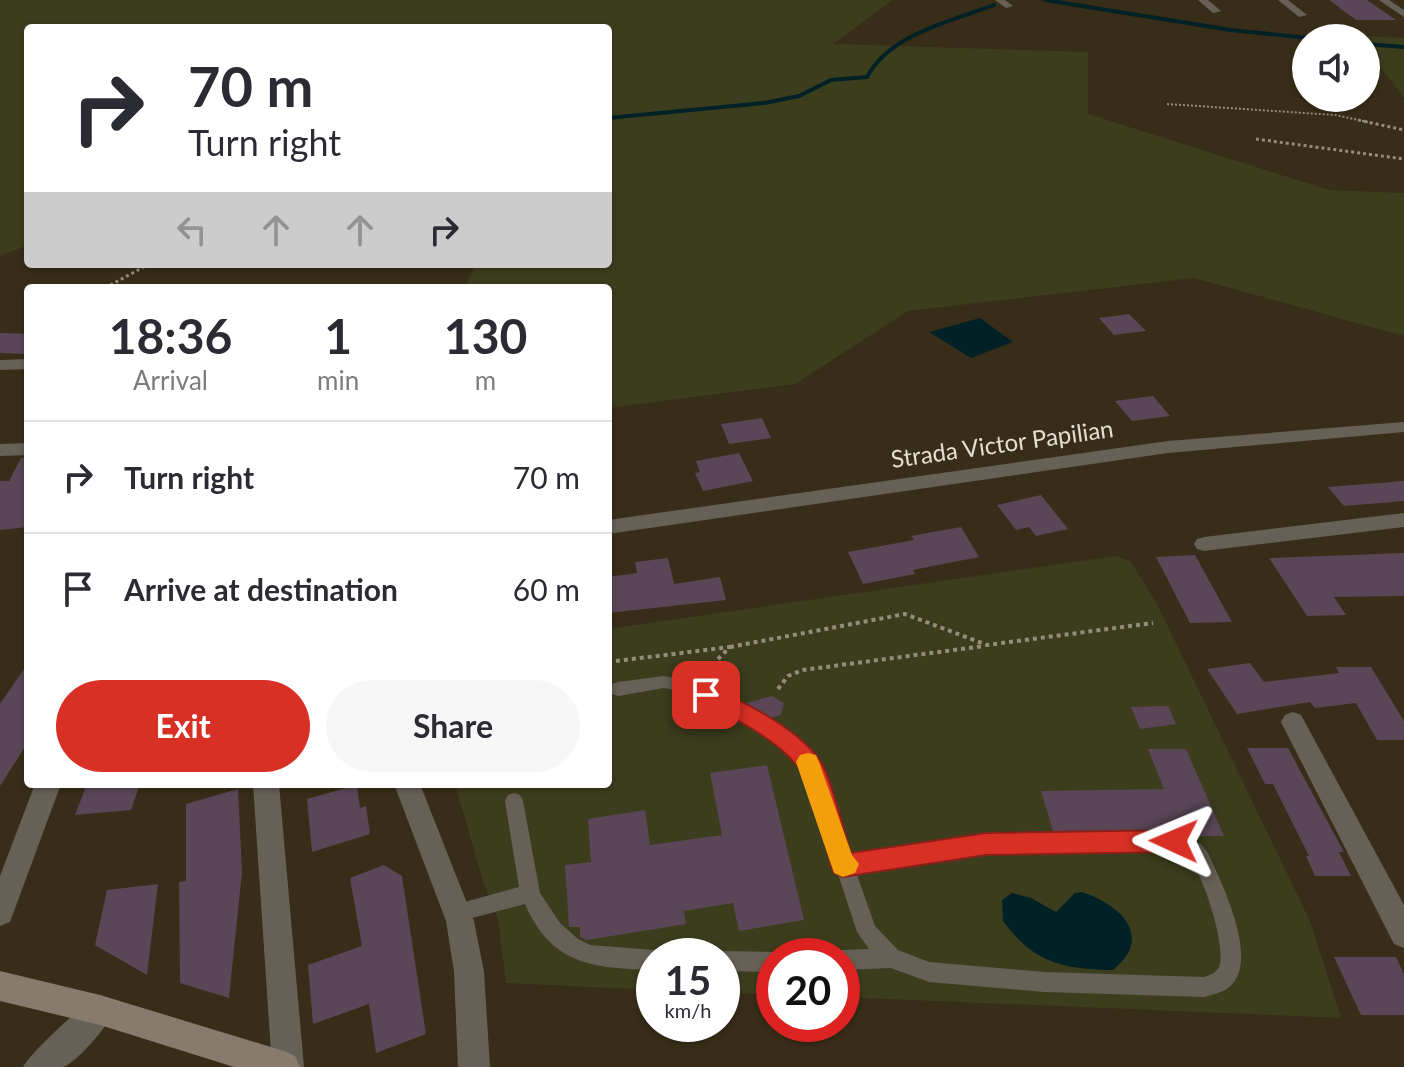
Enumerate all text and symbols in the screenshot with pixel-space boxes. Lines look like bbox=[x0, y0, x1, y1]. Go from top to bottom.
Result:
map controls bbox=[1292, 24, 1380, 112]
button: sound bbox=[1292, 24, 1380, 112]
text: 70 m bbox=[188, 52, 313, 119]
icon: right bbox=[56, 56, 160, 160]
text: Turn right bbox=[188, 120, 341, 164]
icon: left bbox=[170, 208, 214, 252]
icon: ahead bbox=[254, 208, 298, 252]
icon: ahead bbox=[338, 208, 382, 252]
icon: right bbox=[422, 208, 466, 252]
text: 18:36 bbox=[109, 307, 232, 364]
text: 1 bbox=[324, 307, 352, 364]
text: 130 bbox=[444, 307, 527, 364]
text: Arrival bbox=[133, 364, 208, 396]
text: min bbox=[317, 364, 359, 396]
text: m bbox=[475, 364, 496, 396]
street label: Strada Victor Papilian bbox=[889, 413, 1115, 473]
icon: right bbox=[56, 455, 100, 499]
text: Turn right bbox=[124, 459, 254, 495]
text: 70 m bbox=[513, 459, 580, 495]
icon: arrive bbox=[56, 567, 100, 611]
text: Arrive at destination bbox=[124, 571, 398, 607]
text: 60 m bbox=[513, 571, 580, 607]
pin bbox=[672, 661, 740, 729]
icon: arrive bbox=[684, 673, 728, 717]
button: Exit bbox=[56, 680, 310, 772]
button: Share bbox=[326, 680, 580, 772]
position arrow bbox=[1132, 799, 1216, 883]
speed limit sign: 20 bbox=[756, 938, 860, 1042]
text: 15 bbox=[665, 956, 711, 1004]
text: km/h bbox=[665, 998, 711, 1022]

